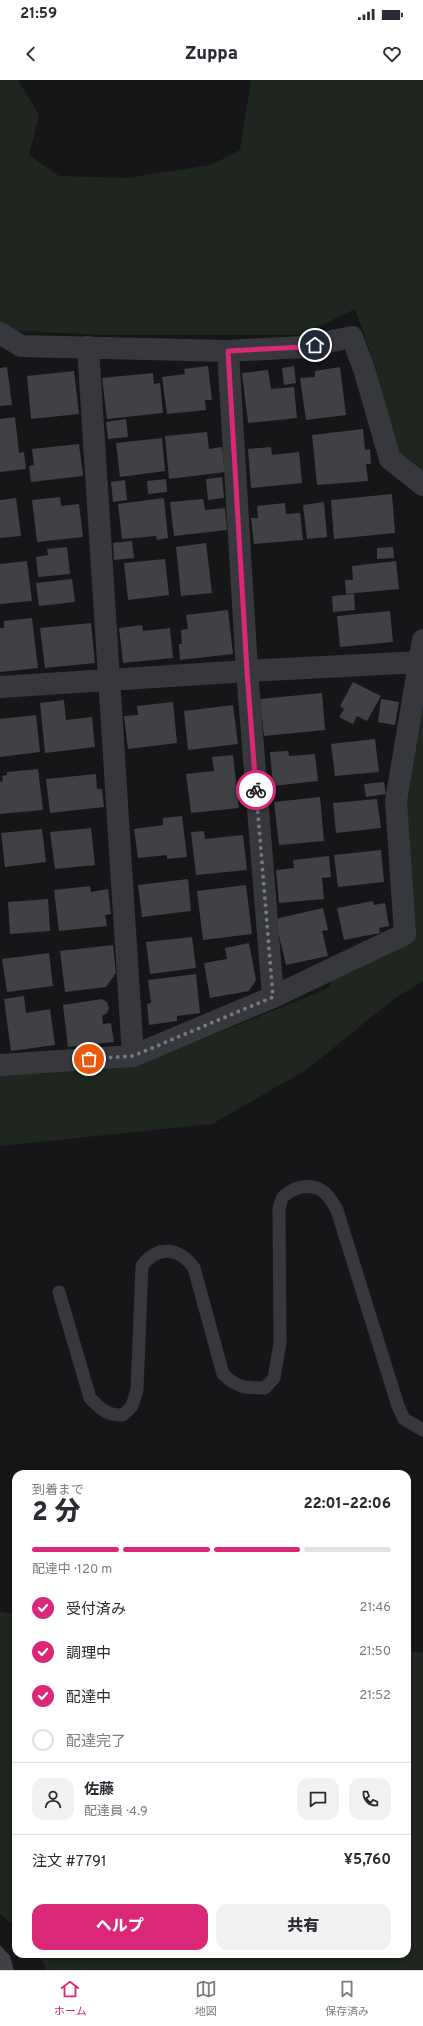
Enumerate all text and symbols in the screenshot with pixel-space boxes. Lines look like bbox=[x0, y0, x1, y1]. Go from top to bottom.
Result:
text: 21:59 bbox=[20, 5, 57, 24]
icon: back bbox=[20, 43, 42, 65]
text: Zuppa bbox=[185, 43, 238, 66]
icon: heart bbox=[381, 43, 403, 65]
pin bbox=[298, 328, 332, 362]
icon: home bbox=[304, 334, 326, 356]
courier bbox=[236, 770, 276, 810]
icon: bike bbox=[245, 779, 267, 801]
pin bbox=[72, 1042, 106, 1076]
icon: bag bbox=[78, 1048, 100, 1070]
text: 到着まで bbox=[32, 1483, 84, 1499]
text: 22:01–22:06 bbox=[303, 1495, 391, 1514]
text: 2 分 bbox=[32, 1497, 81, 1530]
text: 配達中 · 120 m bbox=[32, 1562, 112, 1578]
icon: check bbox=[32, 1597, 54, 1619]
text: 21:46 bbox=[359, 1600, 391, 1616]
text: 受付済み bbox=[66, 1601, 126, 1620]
icon: check bbox=[32, 1641, 54, 1663]
text: 21:50 bbox=[359, 1644, 391, 1660]
text: 調理中 bbox=[66, 1645, 111, 1664]
icon: check bbox=[32, 1685, 54, 1707]
text: 21:52 bbox=[359, 1688, 391, 1704]
text: 配達中 bbox=[66, 1689, 111, 1708]
text: 配達完了 bbox=[66, 1733, 126, 1752]
button: person bbox=[32, 1778, 74, 1820]
button: chat bbox=[297, 1778, 339, 1820]
button: phone bbox=[349, 1778, 391, 1820]
text: 佐藤 bbox=[84, 1781, 114, 1800]
text: 配達員 · 4.9 bbox=[84, 1804, 148, 1820]
text: ¥5,760 bbox=[344, 1851, 391, 1870]
text: 注文 #7791 bbox=[32, 1853, 107, 1872]
button: ヘルプ bbox=[32, 1904, 208, 1950]
button: 共有 bbox=[216, 1904, 391, 1950]
tab: ホーム bbox=[54, 1978, 87, 2019]
tab: 地図 bbox=[195, 1978, 217, 2019]
tab: 保存済み bbox=[325, 1978, 369, 2019]

